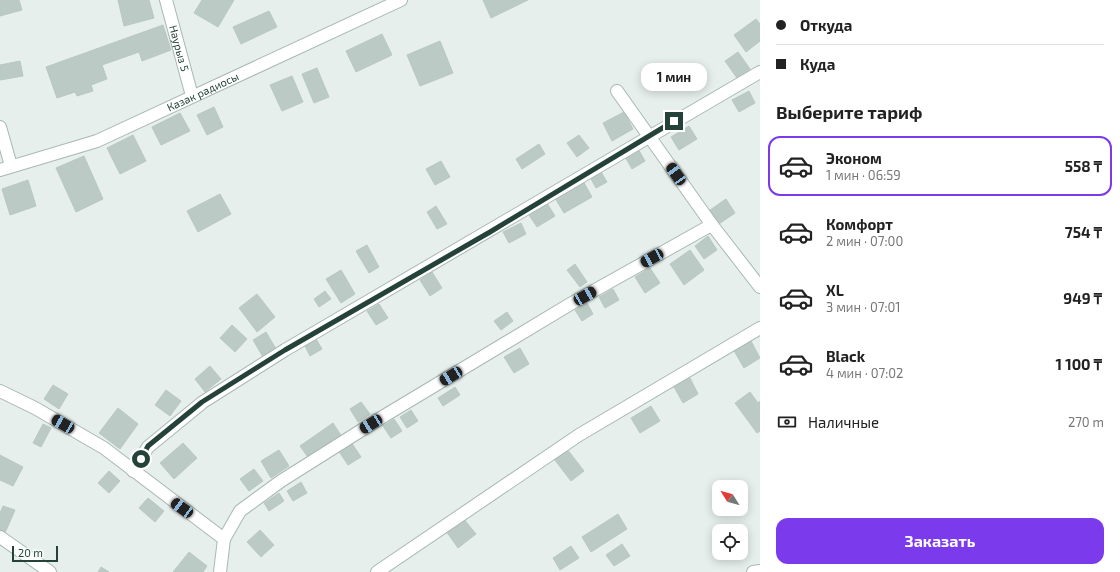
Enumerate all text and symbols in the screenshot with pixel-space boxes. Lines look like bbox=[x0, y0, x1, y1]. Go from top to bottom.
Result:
text: Откуда bbox=[800, 16, 852, 34]
street label: Наурыз 5 bbox=[167, 24, 192, 73]
text: Куда bbox=[800, 55, 835, 73]
callout: 1 мин bbox=[641, 63, 707, 91]
street label: Казак радиосы bbox=[165, 69, 241, 114]
text: 1 мин bbox=[657, 69, 691, 85]
text: Выберите тариф bbox=[776, 101, 922, 123]
route end bbox=[665, 112, 683, 130]
icon: car bbox=[778, 148, 814, 184]
text: Эконом bbox=[826, 149, 882, 167]
text: 558 ₸ bbox=[1065, 157, 1102, 175]
car bbox=[664, 161, 688, 187]
text: 1 мин · 06:59 bbox=[826, 167, 901, 183]
icon: car bbox=[778, 214, 814, 250]
text: Комфорт bbox=[826, 215, 893, 233]
text: 754 ₸ bbox=[1065, 223, 1102, 241]
text: 2 мин · 07:00 bbox=[826, 233, 903, 249]
car bbox=[639, 247, 665, 269]
icon: car bbox=[778, 280, 814, 316]
text: XL bbox=[826, 281, 844, 299]
car bbox=[572, 285, 598, 307]
text: 949 ₸ bbox=[1063, 289, 1102, 307]
text: 3 мин · 07:01 bbox=[826, 299, 901, 315]
icon: car bbox=[778, 346, 814, 382]
text: Black bbox=[826, 347, 865, 365]
text: 1 100 ₸ bbox=[1055, 355, 1102, 373]
car bbox=[438, 365, 464, 387]
text: 4 мин · 07:02 bbox=[826, 365, 903, 381]
icon: cash bbox=[776, 411, 798, 433]
car bbox=[50, 413, 76, 435]
car bbox=[358, 413, 384, 435]
text: Наличные bbox=[808, 413, 879, 431]
text: 270 m bbox=[1068, 414, 1104, 430]
route start bbox=[132, 450, 150, 468]
north arrow bbox=[712, 480, 748, 516]
map controls bbox=[712, 480, 748, 560]
car bbox=[169, 496, 195, 520]
button: Заказать bbox=[776, 518, 1104, 564]
button: locate bbox=[712, 524, 748, 560]
scale bar bbox=[12, 544, 58, 563]
text: 20 m bbox=[18, 546, 43, 559]

